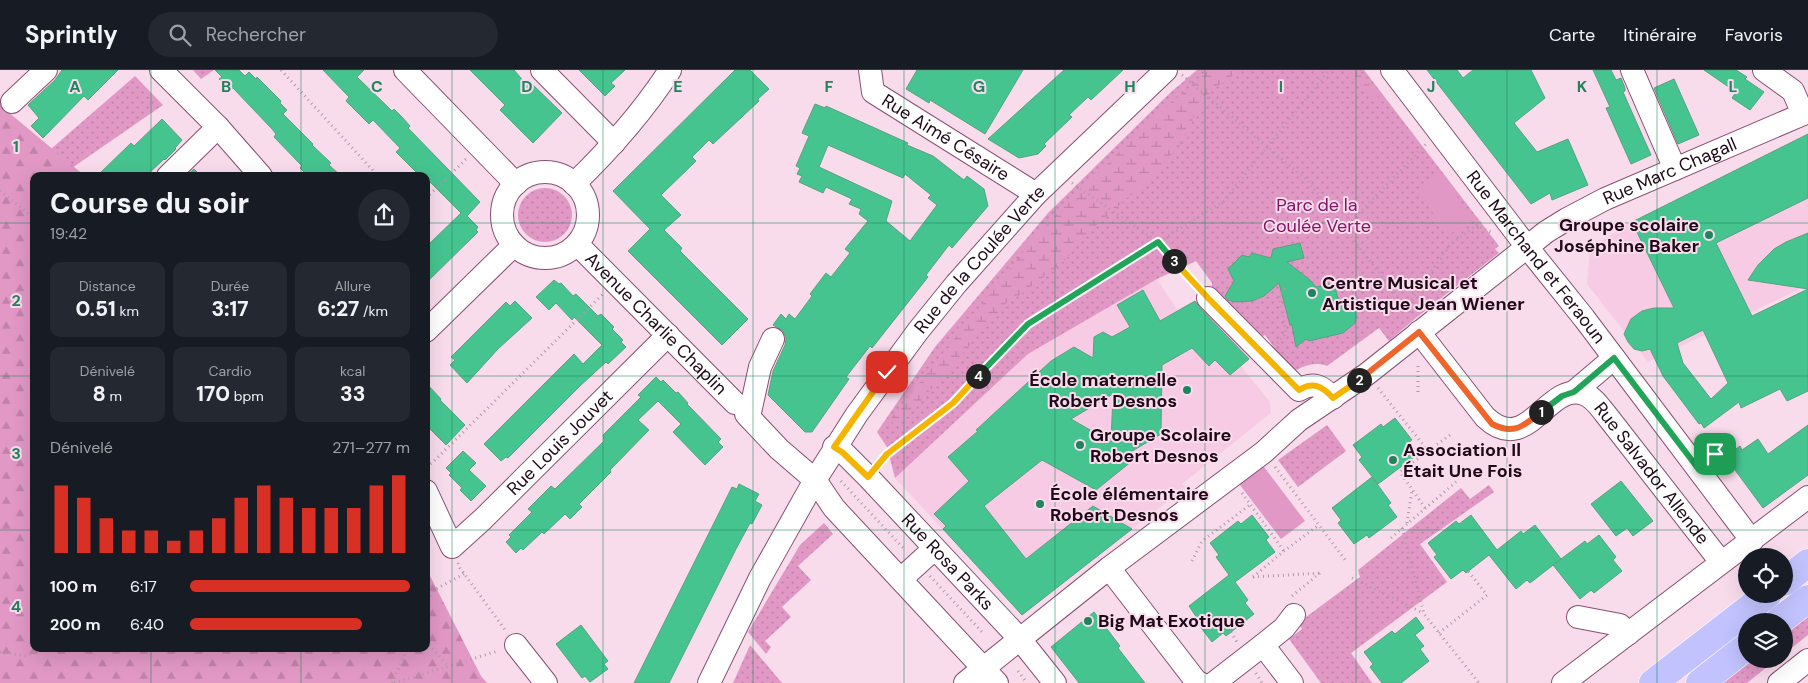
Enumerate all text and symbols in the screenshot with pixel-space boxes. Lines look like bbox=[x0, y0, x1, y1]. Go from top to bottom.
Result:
search box bbox=[148, 12, 498, 57]
text: Sprintly bbox=[25, 19, 118, 50]
icon: search bbox=[166, 21, 194, 49]
text: Rechercher bbox=[206, 22, 306, 47]
text: Carte bbox=[1549, 23, 1595, 47]
text: Itinéraire bbox=[1623, 23, 1697, 47]
text: Favoris bbox=[1725, 23, 1783, 47]
text: A bbox=[69, 76, 81, 97]
text: B bbox=[221, 76, 231, 97]
text: C bbox=[371, 76, 383, 97]
text: D bbox=[521, 76, 533, 97]
text: E bbox=[673, 76, 683, 97]
text: F bbox=[825, 76, 834, 97]
text: G bbox=[973, 76, 985, 97]
text: H bbox=[1124, 76, 1136, 97]
text: I bbox=[1279, 76, 1283, 97]
text: J bbox=[1427, 76, 1435, 97]
text: K bbox=[1577, 76, 1588, 97]
text: L bbox=[1729, 76, 1738, 97]
street label: Rue Aimé Césaire bbox=[877, 89, 1014, 186]
street label: Rue Marc Chagall bbox=[1599, 132, 1740, 211]
text: 1 bbox=[13, 136, 19, 157]
street label: Rue Marchand et Feraoun bbox=[1461, 166, 1611, 348]
street label: Rue de la Coulée Verte bbox=[909, 180, 1050, 338]
text: Course du soir bbox=[50, 185, 249, 222]
button: share bbox=[358, 189, 410, 241]
park label: Parc de la Coulée Verte bbox=[1263, 193, 1371, 238]
place label: Groupe scolaire Joséphine Baker bbox=[1554, 213, 1699, 258]
text: 19:42 bbox=[50, 223, 87, 244]
marker: Groupe scolaire Joséphine Baker bbox=[1703, 229, 1715, 241]
street label: Avenue Charlie Chaplin bbox=[580, 247, 732, 400]
pin: 3 bbox=[1162, 248, 1186, 274]
text: 3 bbox=[1170, 252, 1179, 270]
place label: Centre Musical et Artistique Jean Wiener bbox=[1322, 271, 1525, 316]
text: Distance bbox=[79, 277, 136, 295]
text: Durée bbox=[211, 277, 249, 295]
text: Allure bbox=[334, 277, 371, 295]
marker: Centre Musical et Artistique Jean Wiener bbox=[1306, 287, 1318, 299]
text: 2 bbox=[11, 290, 21, 311]
text: 0.51 bbox=[76, 295, 116, 323]
text: 3:17 bbox=[211, 295, 249, 323]
text: 6:27 bbox=[317, 295, 359, 323]
text: km bbox=[116, 302, 139, 320]
text: /km bbox=[359, 302, 388, 320]
pin bbox=[866, 351, 908, 393]
icon: check bbox=[873, 358, 901, 386]
text: Dénivelé bbox=[80, 362, 135, 380]
text: Cardio bbox=[208, 362, 252, 380]
text: kcal bbox=[340, 362, 365, 380]
pin: 4 bbox=[966, 364, 990, 388]
text: 4 bbox=[974, 367, 983, 385]
place label: École maternelle Robert Desnos bbox=[1029, 368, 1177, 413]
pin: 2 bbox=[1346, 368, 1372, 392]
text: 2 bbox=[1355, 371, 1364, 389]
text: 8 bbox=[93, 380, 106, 408]
text: 170 bbox=[196, 380, 230, 408]
text: 33 bbox=[340, 380, 365, 408]
street label: Rue Louis Jouvet bbox=[502, 384, 618, 501]
marker: École maternelle Robert Desnos bbox=[1181, 384, 1193, 396]
text: m bbox=[106, 387, 122, 405]
text: bpm bbox=[230, 387, 264, 405]
street label: Rue Salvador Allende bbox=[1589, 397, 1715, 549]
pin: 1 bbox=[1528, 400, 1554, 424]
text: 1 bbox=[1539, 403, 1544, 421]
place label: Groupe Scolaire Robert Desnos bbox=[1090, 423, 1231, 468]
pin bbox=[1694, 433, 1736, 475]
text: Dénivelé bbox=[50, 437, 113, 458]
text: 271–277 m bbox=[332, 437, 410, 458]
place label: Association Il Était Une Fois bbox=[1403, 438, 1522, 483]
marker: Groupe Scolaire Robert Desnos bbox=[1074, 439, 1086, 451]
icon: arrive bbox=[1701, 440, 1729, 468]
text: 3 bbox=[11, 443, 21, 464]
marker: Association Il Était Une Fois bbox=[1387, 454, 1399, 466]
place label: École élémentaire Robert Desnos bbox=[1050, 482, 1209, 527]
marker: École élémentaire Robert Desnos bbox=[1034, 498, 1046, 510]
street label: Rue Rosa Parks bbox=[896, 508, 999, 616]
map controls bbox=[1738, 548, 1793, 668]
button: locate bbox=[1738, 548, 1793, 603]
text: 100 m bbox=[50, 576, 97, 597]
text: 6:17 bbox=[130, 576, 157, 597]
text: 4 bbox=[11, 596, 21, 617]
place label: Big Mat Exotique bbox=[1098, 609, 1245, 633]
button: layers bbox=[1738, 613, 1793, 668]
text: 200 m bbox=[50, 614, 101, 635]
text: 6:40 bbox=[130, 614, 164, 635]
marker: Big Mat Exotique bbox=[1082, 615, 1094, 627]

